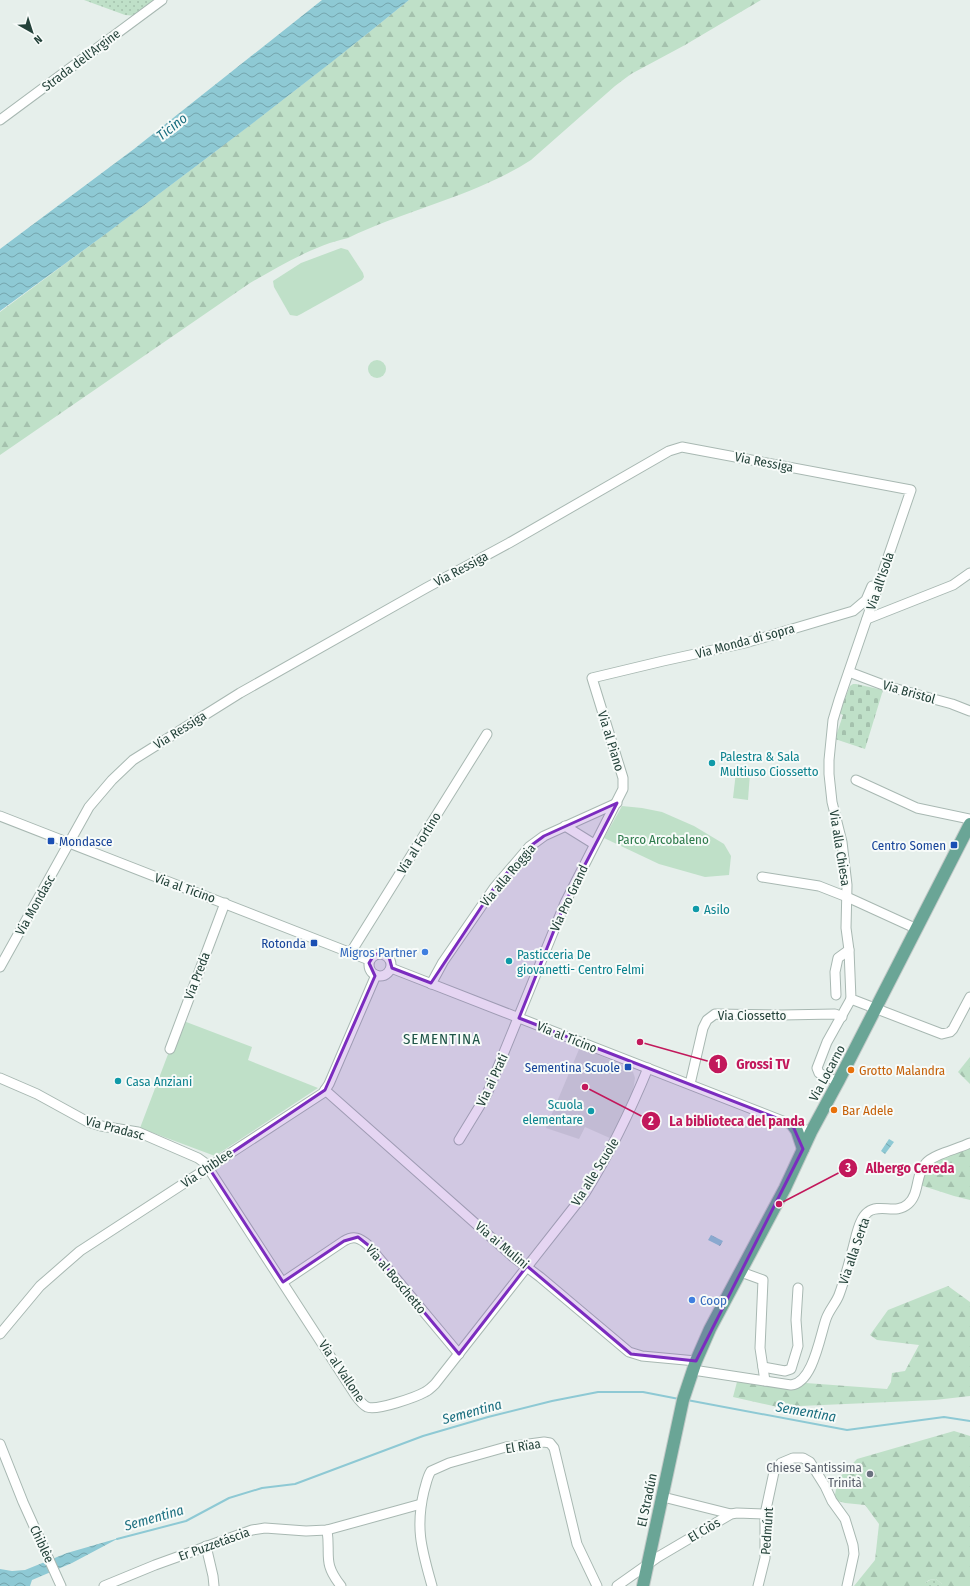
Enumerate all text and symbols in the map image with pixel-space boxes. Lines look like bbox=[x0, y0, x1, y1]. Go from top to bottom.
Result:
north arrow bbox=[12, 12, 52, 52]
street label: Strada dell'Argine bbox=[39, 26, 123, 94]
text: N bbox=[31, 32, 45, 47]
water label: Ticino bbox=[153, 110, 191, 144]
street label: Via Ressiga bbox=[734, 449, 794, 475]
street label: Via Ressiga bbox=[431, 548, 491, 590]
street label: Via all'Isola bbox=[863, 550, 897, 612]
street label: Via Monda di sopra bbox=[694, 621, 796, 661]
street label: Via Bristol bbox=[881, 677, 938, 707]
street label: Via Ressiga bbox=[151, 708, 209, 752]
street label: Via al Piano bbox=[595, 709, 627, 773]
place label: Palestra & Sala Multiuso Ciossetto bbox=[720, 749, 819, 779]
marker: Palestra & Sala Multiuso Ciossetto bbox=[707, 758, 717, 768]
street label: Via al Fortino bbox=[394, 809, 444, 877]
street label: Via alla Chiesa bbox=[827, 809, 853, 887]
park label: Parco Arcobaleno bbox=[617, 832, 709, 847]
place label: Mondasce bbox=[59, 834, 112, 849]
marker: Mondasce bbox=[46, 836, 56, 846]
place label: Centro Somen bbox=[872, 838, 946, 853]
marker: Centro Somen bbox=[949, 840, 959, 850]
street label: Via alla Roggia bbox=[477, 841, 539, 909]
street label: Via Pro Grand bbox=[547, 862, 591, 934]
street label: Via al Ticino bbox=[152, 870, 218, 906]
street label: Via Mondasc bbox=[12, 872, 58, 938]
place label: Asilo bbox=[704, 902, 730, 917]
marker: Asilo bbox=[691, 904, 701, 914]
place label: Rotonda bbox=[261, 936, 306, 951]
marker: Rotonda bbox=[309, 938, 319, 948]
place label: Migros Partner bbox=[340, 945, 417, 960]
marker: Migros Partner bbox=[420, 947, 430, 957]
place label: Pasticceria De giovanetti- Centro Felmi bbox=[517, 947, 644, 977]
street label: Via Preda bbox=[181, 950, 213, 1002]
marker: Pasticceria De giovanetti- Centro Felmi bbox=[504, 956, 514, 966]
street label: Via Ciossetto bbox=[718, 1008, 786, 1023]
street label: Via al Ticino bbox=[535, 1018, 600, 1056]
district label: SEMENTINA bbox=[403, 1030, 481, 1048]
street label: Via Locarno bbox=[806, 1042, 848, 1104]
street label: Via ai Prati bbox=[473, 1051, 511, 1109]
callout: Grossi TV bbox=[708, 1051, 797, 1077]
text: Grossi TV bbox=[736, 1056, 790, 1073]
text: 1 bbox=[715, 1057, 721, 1071]
place label: Sementina Scuole bbox=[525, 1060, 620, 1075]
marker: Sementina Scuole bbox=[623, 1062, 633, 1072]
place label: Grotto Malandra bbox=[859, 1063, 945, 1078]
marker: Grotto Malandra bbox=[846, 1065, 856, 1075]
place label: Casa Anziani bbox=[126, 1074, 192, 1089]
marker: Casa Anziani bbox=[113, 1076, 123, 1086]
place label: Scuola elementare bbox=[522, 1097, 583, 1127]
place label: Bar Adele bbox=[842, 1103, 893, 1118]
marker: Bar Adele bbox=[829, 1105, 839, 1115]
marker: Scuola elementare bbox=[586, 1106, 596, 1116]
callout: La biblioteca del panda bbox=[641, 1108, 813, 1134]
street label: Via Pradasc bbox=[84, 1113, 147, 1143]
text: La biblioteca del panda bbox=[669, 1113, 805, 1130]
text: 2 bbox=[647, 1114, 654, 1128]
street label: Via alle Scuole bbox=[568, 1135, 622, 1209]
street label: Via Chiblee bbox=[178, 1145, 236, 1191]
callout: Albergo Cereda bbox=[838, 1155, 962, 1181]
text: Albergo Cereda bbox=[865, 1160, 954, 1177]
text: 3 bbox=[844, 1161, 851, 1175]
street label: Via alla Serta bbox=[836, 1216, 872, 1286]
street label: Via ai Mulini bbox=[472, 1218, 532, 1272]
street label: Via al Boschetto bbox=[363, 1241, 429, 1317]
place label: Coop bbox=[700, 1293, 727, 1308]
marker: Coop bbox=[687, 1295, 697, 1305]
street label: Via al Vallone bbox=[316, 1337, 368, 1405]
water label: Sementina bbox=[439, 1396, 504, 1428]
water label: Sementina bbox=[774, 1398, 837, 1426]
street label: El Rïaa bbox=[504, 1436, 542, 1456]
place label: Chiese Santissima Trinità bbox=[766, 1460, 862, 1490]
marker: Chiese Santissima Trinità bbox=[865, 1469, 875, 1479]
street label: El Stradún bbox=[634, 1472, 660, 1528]
water label: Sementina bbox=[121, 1501, 186, 1535]
street label: Pedmúnt bbox=[758, 1506, 776, 1555]
street label: El Ciòs bbox=[685, 1515, 723, 1545]
street label: Chiblèe bbox=[27, 1523, 57, 1565]
street label: Er Puzzetáscia bbox=[176, 1524, 252, 1564]

